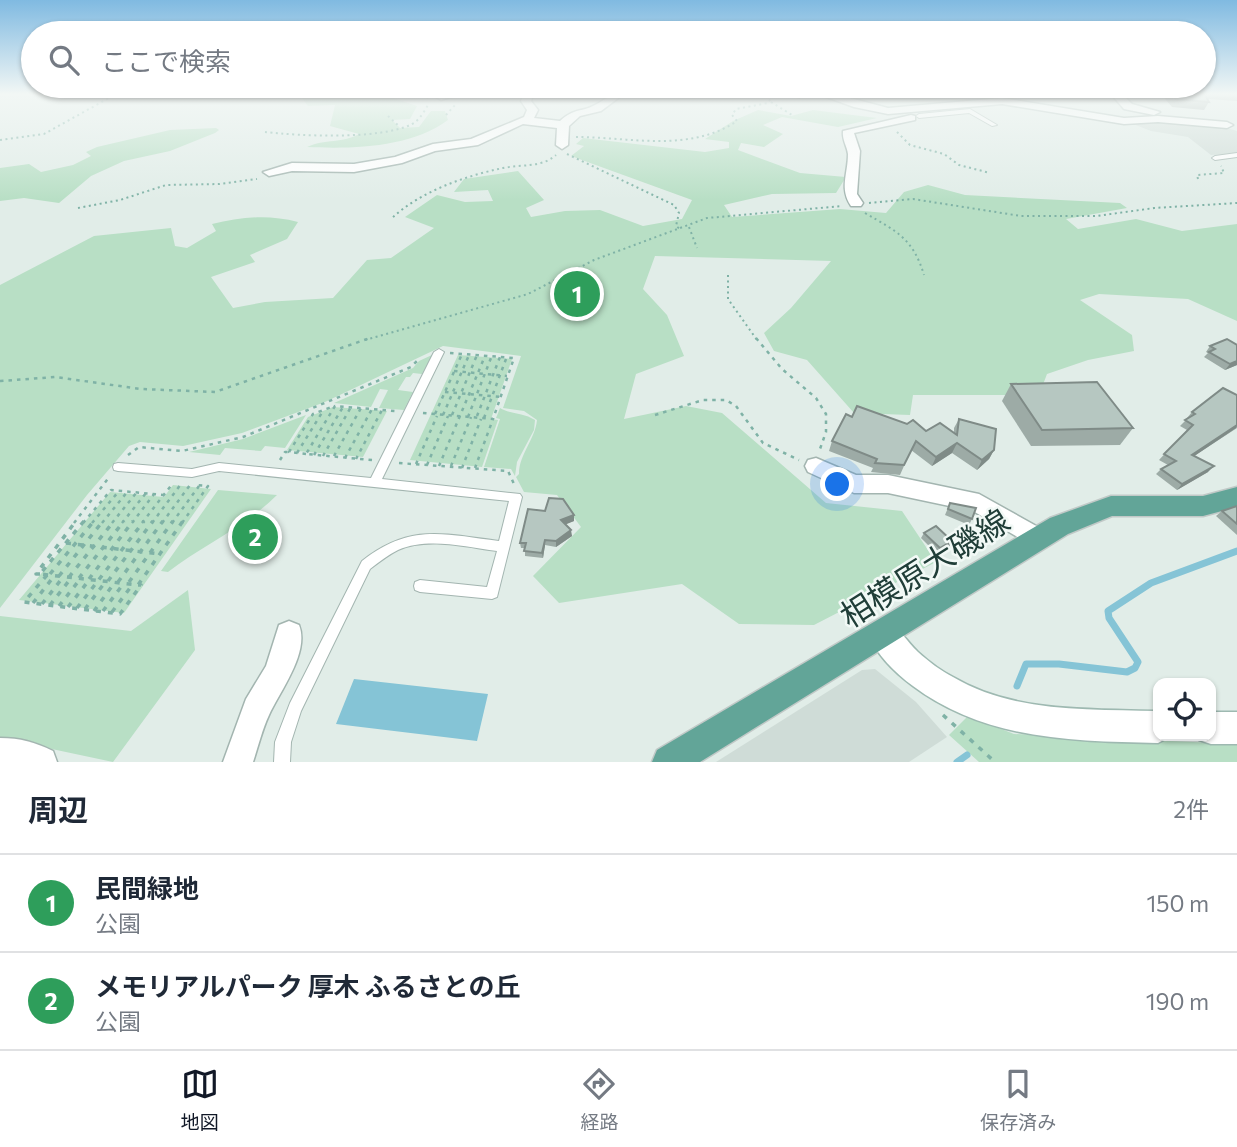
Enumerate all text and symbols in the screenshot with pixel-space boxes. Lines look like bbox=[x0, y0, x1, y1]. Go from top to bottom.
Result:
search box bbox=[21, 21, 1216, 98]
icon: search bbox=[45, 41, 83, 79]
text: ここで検索 bbox=[101, 45, 231, 76]
pin: 1 bbox=[554, 268, 600, 320]
your location bbox=[820, 467, 854, 501]
street label: 相模原大磯線 bbox=[832, 499, 1016, 635]
pin: 2 bbox=[232, 511, 278, 563]
map controls bbox=[1153, 678, 1216, 741]
button: locate bbox=[1153, 678, 1216, 741]
text: 周辺 bbox=[28, 790, 88, 827]
text: 2件 bbox=[1173, 795, 1209, 823]
text: 民間緑地 bbox=[95, 872, 199, 903]
text: 1 bbox=[46, 889, 56, 917]
text: 150 m bbox=[1146, 889, 1209, 917]
text: 公園 bbox=[95, 909, 141, 937]
text: メモリアルパーク 厚木 ふるさとの丘 bbox=[95, 970, 520, 1001]
text: 2 bbox=[44, 987, 58, 1015]
text: 190 m bbox=[1146, 987, 1209, 1015]
text: 公園 bbox=[95, 1007, 141, 1035]
tab: 地図 bbox=[181, 1065, 219, 1134]
tab: 経路 bbox=[580, 1065, 618, 1134]
tab: 保存済み bbox=[980, 1065, 1056, 1134]

